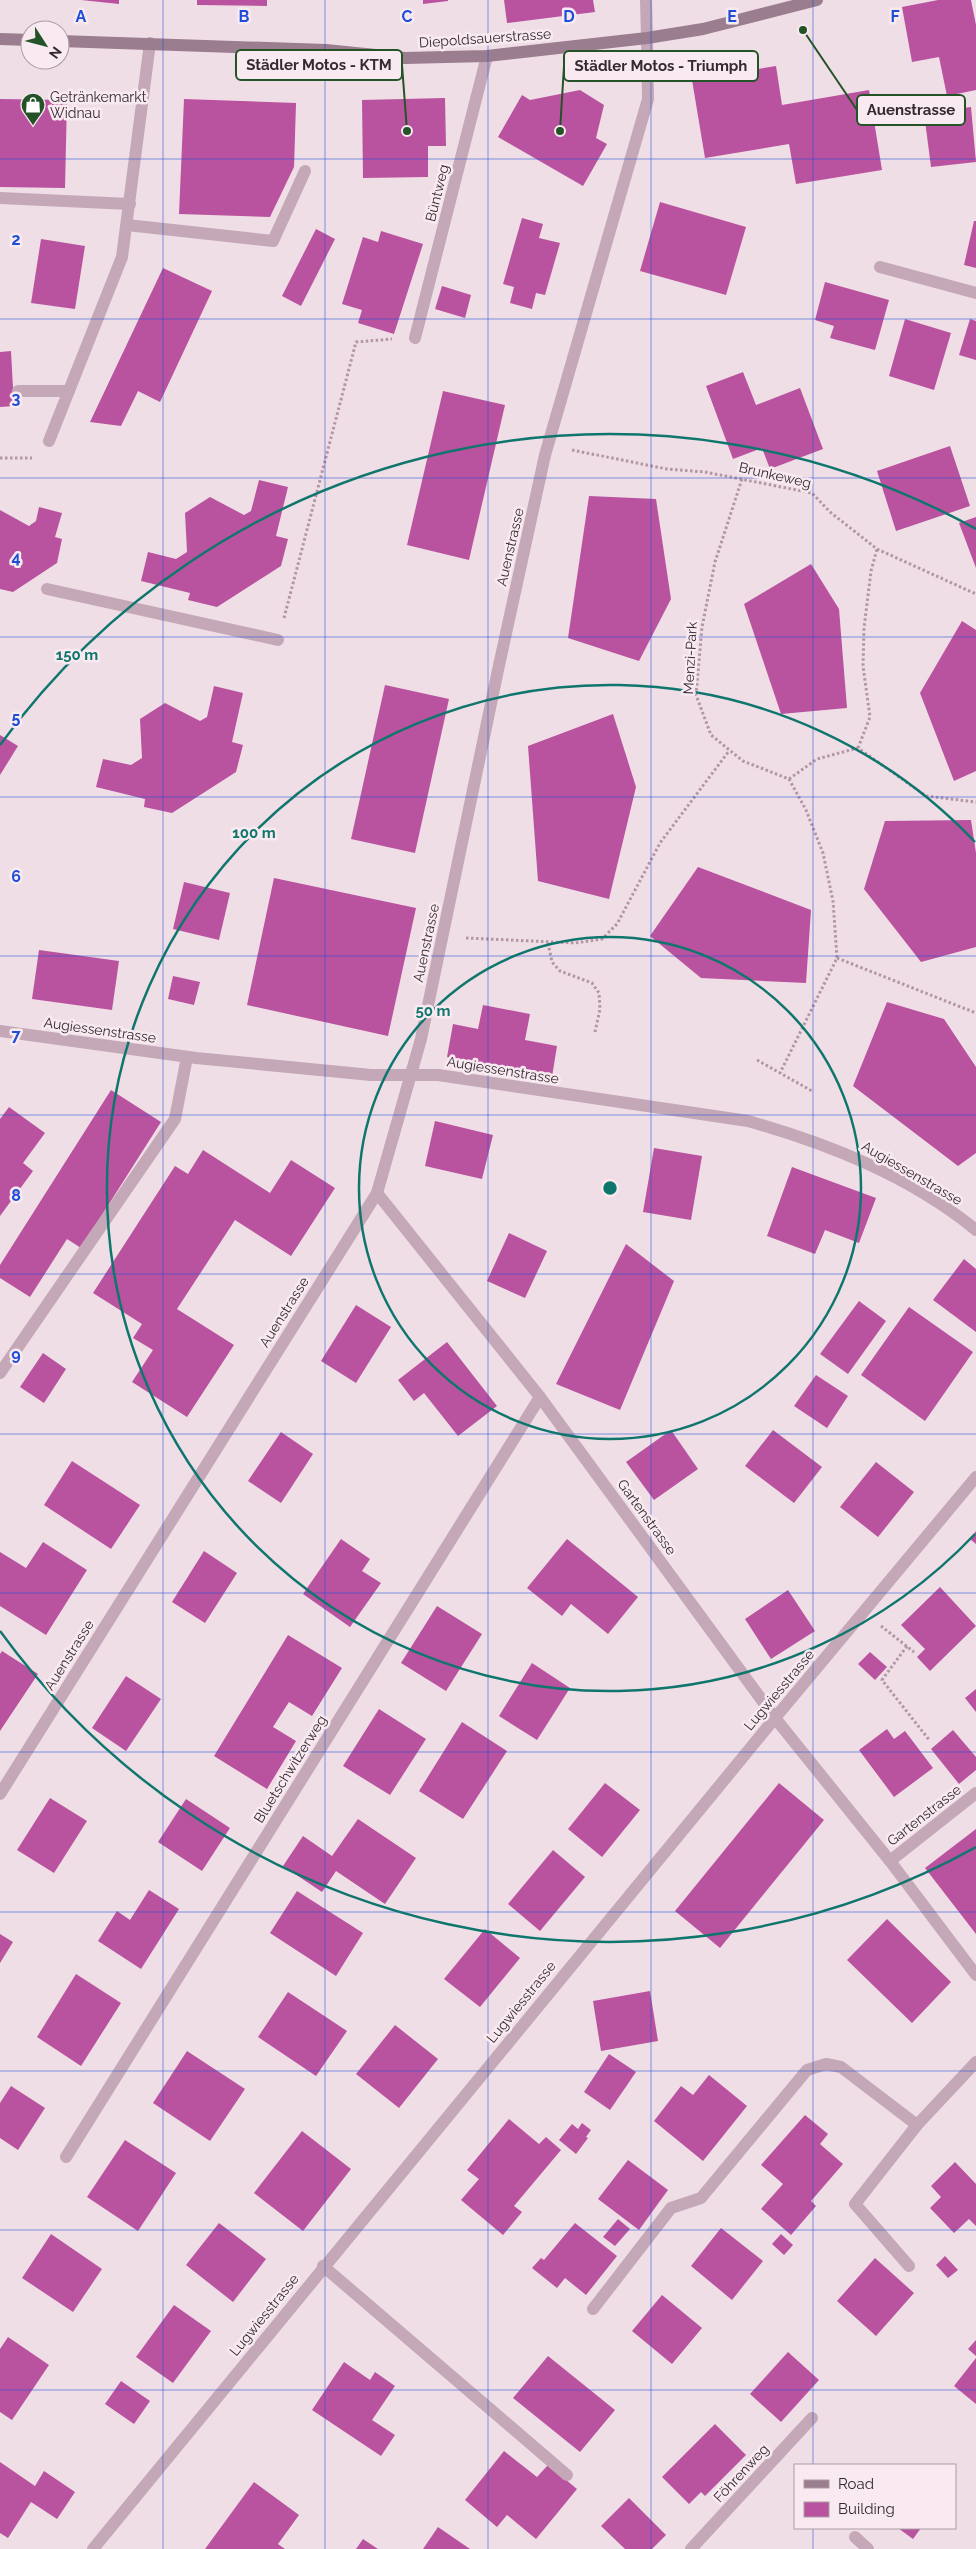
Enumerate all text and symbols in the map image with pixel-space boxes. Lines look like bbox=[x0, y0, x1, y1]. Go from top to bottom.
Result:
text: A bbox=[76, 7, 87, 26]
text: B bbox=[239, 7, 250, 26]
text: C bbox=[402, 7, 413, 26]
text: D bbox=[563, 7, 575, 26]
text: E bbox=[727, 7, 737, 26]
text: F bbox=[890, 7, 900, 26]
north arrow bbox=[20, 20, 70, 70]
street label: Diepoldsauerstrasse bbox=[418, 25, 552, 51]
text: N bbox=[46, 44, 65, 62]
callout: Städler Motos - KTM bbox=[236, 50, 402, 80]
callout: Städler Motos - Triumph bbox=[564, 51, 758, 81]
text: Städler Motos - KTM bbox=[246, 56, 392, 74]
text: Städler Motos - Triumph bbox=[575, 57, 747, 75]
place label: Getränkemarkt Widnau bbox=[50, 89, 147, 121]
shop icon: Getränkemarkt Widnau bbox=[20, 92, 46, 126]
callout: Auenstrasse bbox=[857, 95, 965, 125]
text: Auenstrasse bbox=[867, 101, 955, 119]
street label: Büntweg bbox=[422, 163, 452, 223]
text: 2 bbox=[11, 230, 21, 249]
text: 3 bbox=[12, 389, 21, 408]
street label: Brunkeweg bbox=[737, 459, 813, 491]
street label: Auenstrasse bbox=[493, 506, 527, 588]
text: 4 bbox=[11, 548, 21, 567]
street label: Menzi-Park bbox=[680, 621, 700, 695]
text: 150 m bbox=[56, 646, 98, 664]
text: 5 bbox=[12, 708, 21, 727]
text: 100 m bbox=[232, 824, 276, 842]
text: 6 bbox=[11, 867, 21, 886]
street label: Auenstrasse bbox=[410, 902, 442, 984]
text: 50 m bbox=[415, 1002, 451, 1020]
street label: Augiessenstrasse bbox=[43, 1014, 157, 1046]
text: 7 bbox=[12, 1026, 21, 1045]
street label: Augiessenstrasse bbox=[446, 1053, 560, 1087]
street label: Augiessenstrasse bbox=[859, 1138, 965, 1208]
centre of rings bbox=[601, 1179, 619, 1197]
text: 8 bbox=[11, 1186, 21, 1205]
street label: Auenstrasse bbox=[256, 1274, 312, 1350]
text: 9 bbox=[11, 1345, 21, 1364]
street label: Gartenstrasse bbox=[614, 1476, 680, 1558]
street label: Auenstrasse bbox=[41, 1617, 97, 1693]
street label: Lugwiesstrasse bbox=[741, 1646, 817, 1734]
street label: Bluetschwitzerweg bbox=[250, 1712, 330, 1826]
street label: Gartenstrasse bbox=[884, 1781, 964, 1849]
street label: Lugwiesstrasse bbox=[483, 1958, 559, 2046]
street label: Lugwiesstrasse bbox=[226, 2271, 302, 2359]
street label: Föhrenweg bbox=[710, 2441, 772, 2505]
legend bbox=[794, 2464, 956, 2529]
text: Road bbox=[838, 2475, 874, 2493]
text: Building bbox=[838, 2500, 895, 2518]

